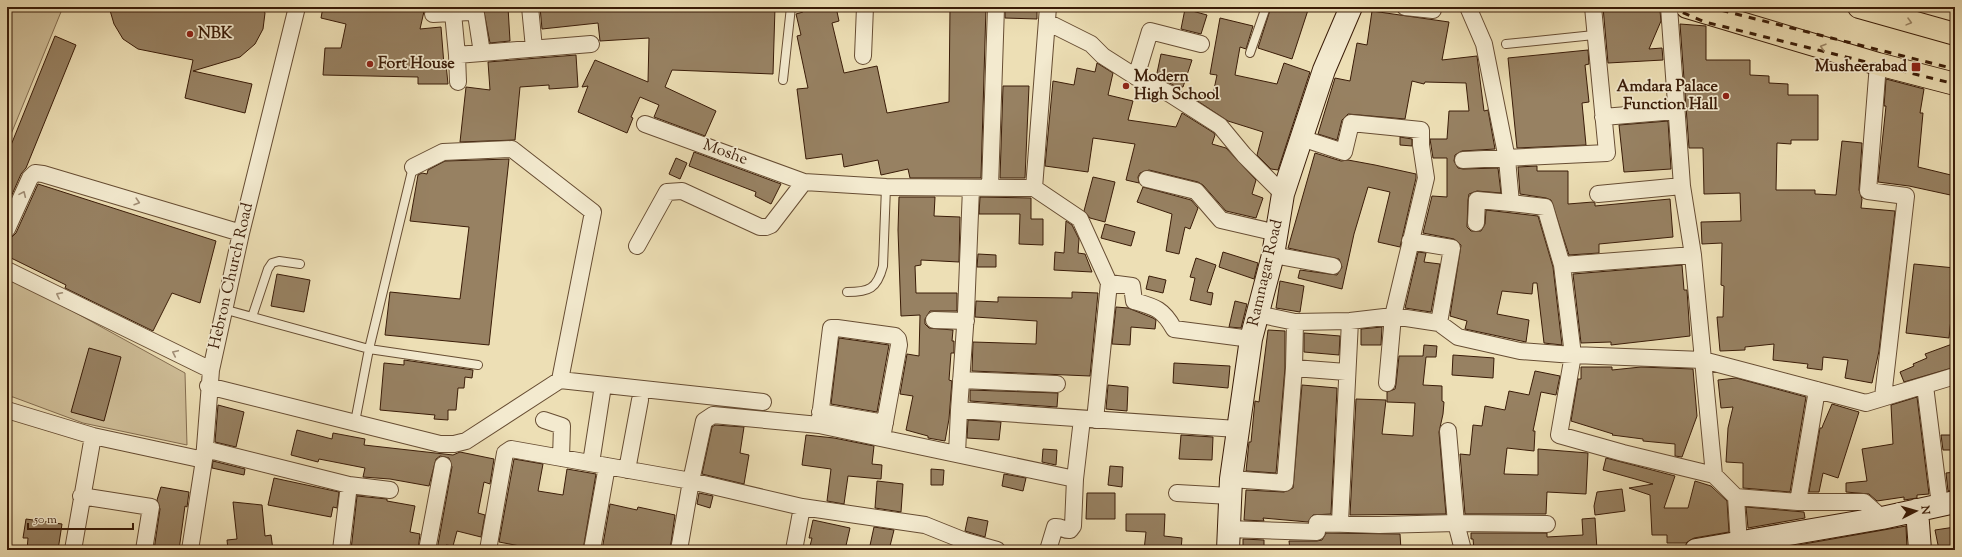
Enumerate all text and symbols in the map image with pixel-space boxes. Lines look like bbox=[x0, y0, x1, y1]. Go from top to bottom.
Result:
one-way arrow bbox=[1906, 17, 1913, 26]
place label: NBK bbox=[198, 23, 233, 46]
marker: NBK bbox=[185, 29, 195, 39]
one-way arrow bbox=[1820, 43, 1827, 52]
place label: Fort House bbox=[378, 53, 455, 76]
place label: Musheerabad bbox=[1815, 56, 1908, 79]
marker: Fort House bbox=[365, 59, 375, 69]
marker: Musheerabad bbox=[1910, 61, 1922, 73]
place label: Modern High School bbox=[1134, 66, 1220, 107]
place label: Amdara Palace Function Hall bbox=[1616, 76, 1719, 117]
marker: Modern High School bbox=[1121, 81, 1131, 91]
marker: Amdara Palace Function Hall bbox=[1721, 91, 1731, 101]
street label: Moshe bbox=[699, 134, 751, 172]
one-way arrow bbox=[18, 190, 26, 198]
one-way arrow bbox=[133, 197, 140, 206]
street label: Hebron Church Road bbox=[204, 201, 260, 351]
street label: Ramnagar Road bbox=[1243, 217, 1289, 329]
one-way arrow bbox=[55, 293, 63, 300]
one-way arrow bbox=[172, 350, 179, 358]
north arrow bbox=[1896, 491, 1936, 531]
text: N bbox=[1916, 504, 1933, 515]
scale bar bbox=[28, 505, 133, 531]
text: 50 m bbox=[33, 511, 57, 529]

